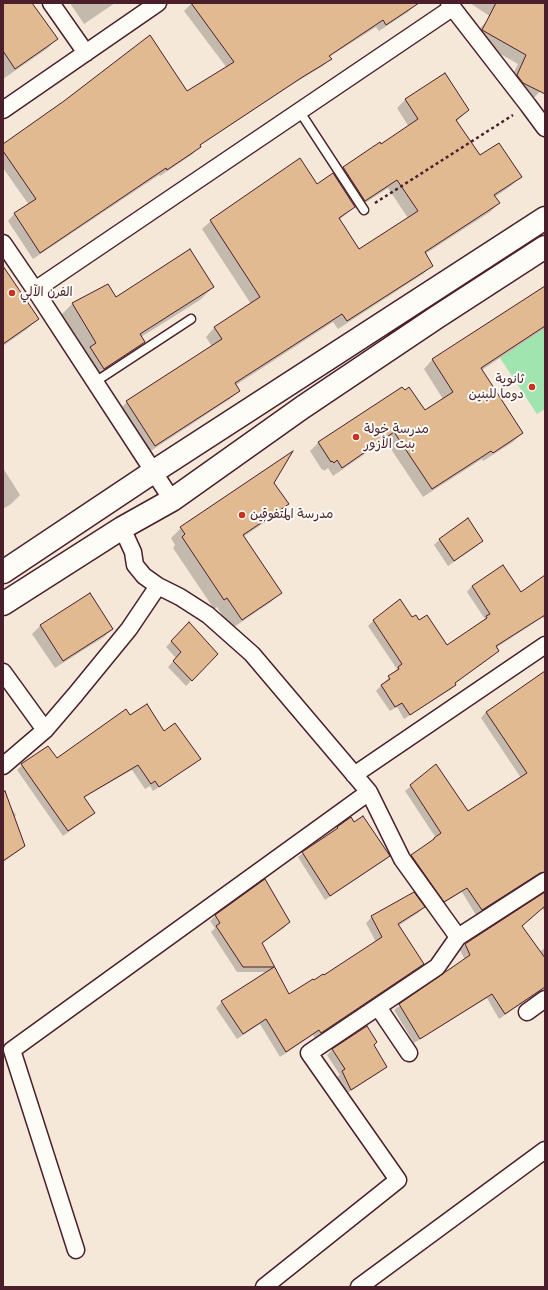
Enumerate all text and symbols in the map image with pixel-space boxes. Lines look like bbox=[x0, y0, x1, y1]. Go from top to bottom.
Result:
place label: الفرن الآلي bbox=[20, 285, 73, 301]
marker: الفرن الآلي bbox=[7, 288, 17, 298]
place label: ثانوية دوما للبنين bbox=[469, 372, 524, 403]
marker: ثانوية دوما للبنين bbox=[527, 382, 537, 392]
place label: مدرسة خولة بنت الأزور bbox=[364, 422, 429, 453]
marker: مدرسة خولة بنت الأزور bbox=[351, 432, 361, 442]
place label: مدرسة المتفوقين bbox=[250, 507, 333, 523]
marker: مدرسة المتفوقين bbox=[237, 510, 247, 520]

